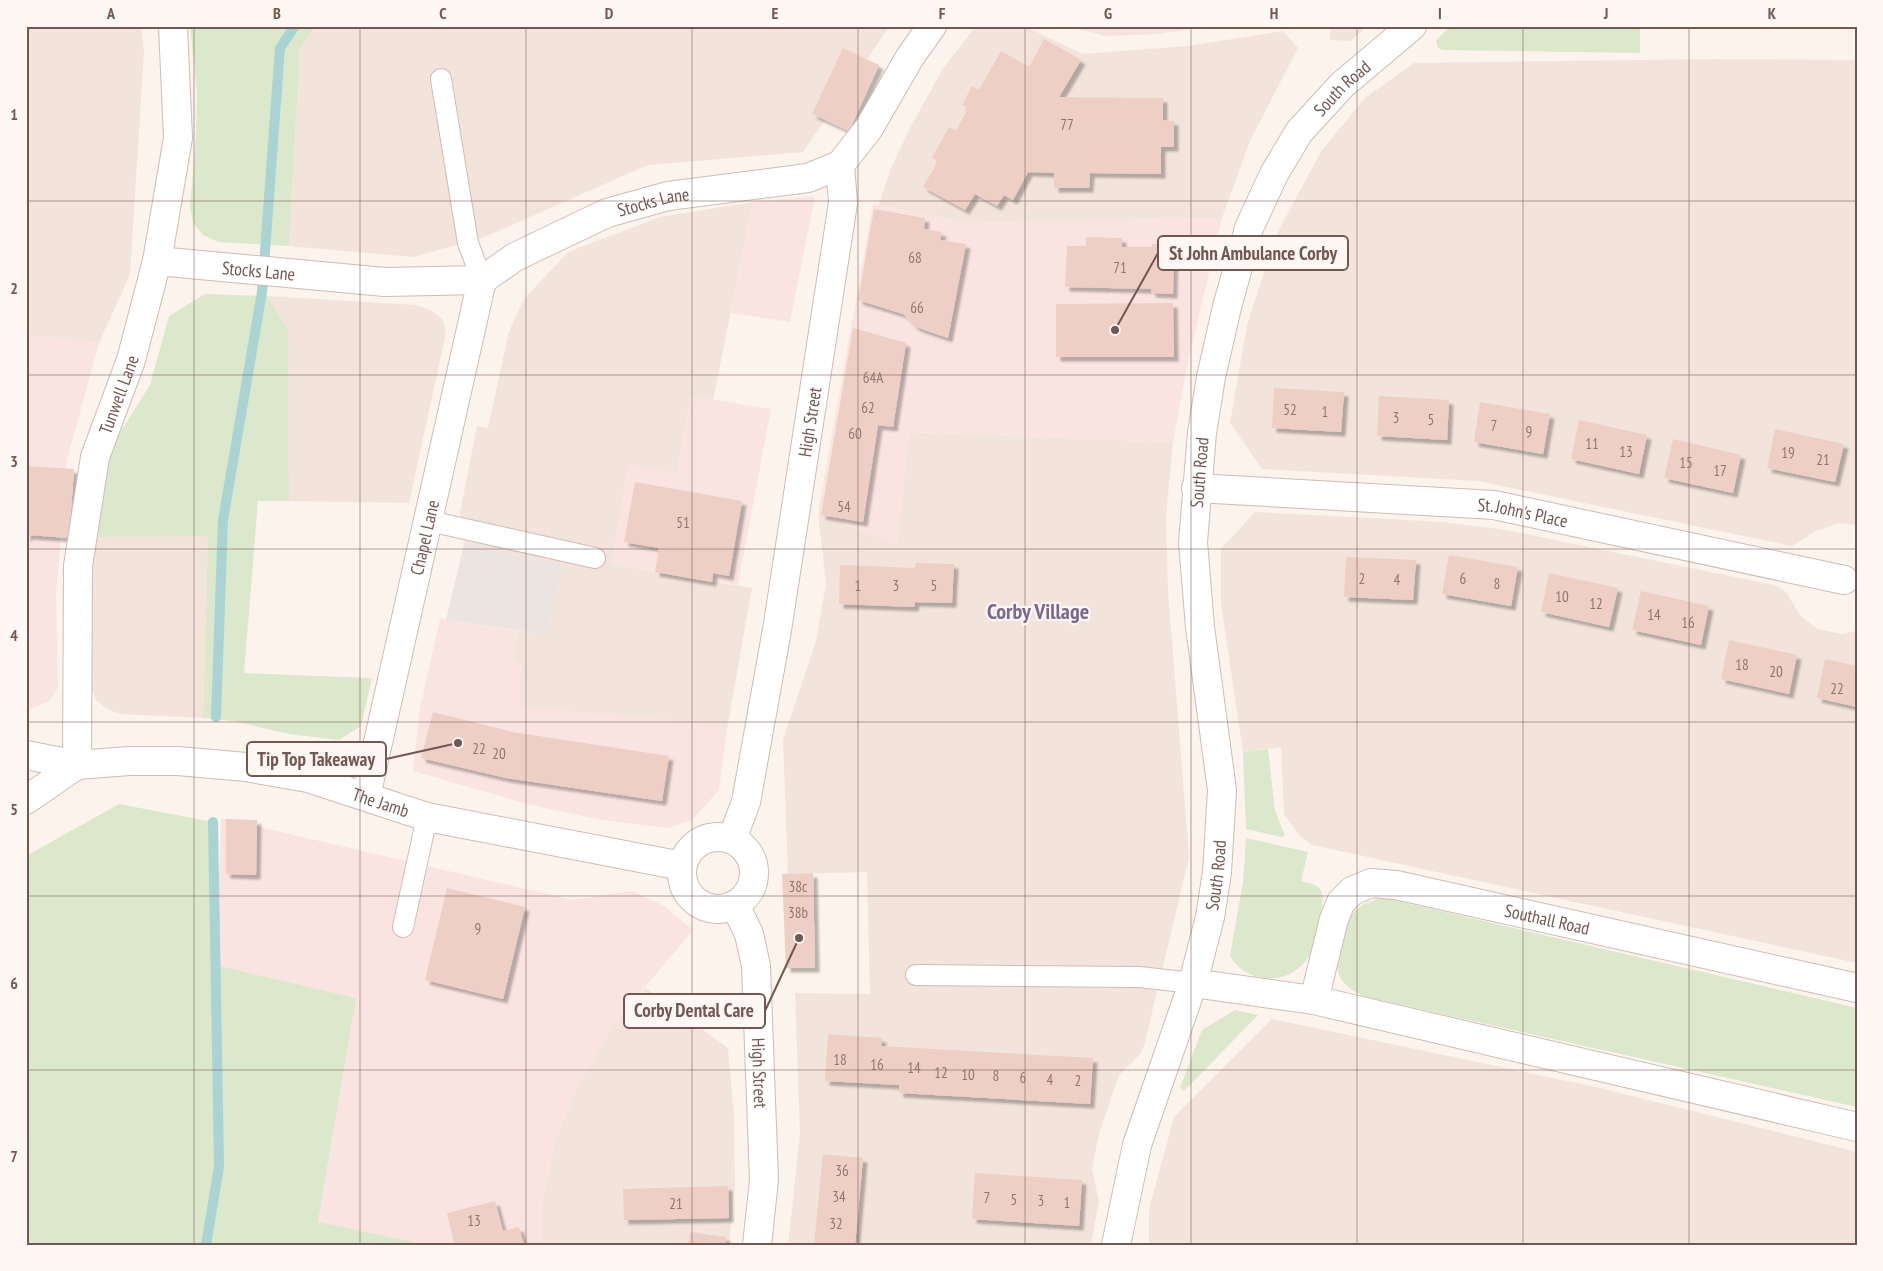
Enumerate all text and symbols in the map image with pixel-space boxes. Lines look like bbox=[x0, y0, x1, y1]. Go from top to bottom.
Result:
text: A bbox=[106, 3, 116, 23]
text: B bbox=[273, 3, 281, 23]
text: C bbox=[439, 3, 447, 23]
text: D bbox=[605, 3, 614, 23]
text: E bbox=[772, 3, 779, 23]
text: F bbox=[939, 3, 946, 23]
text: G bbox=[1104, 3, 1112, 23]
text: H bbox=[1270, 3, 1278, 23]
text: I bbox=[1438, 3, 1442, 23]
text: J bbox=[1603, 3, 1608, 23]
text: K bbox=[1768, 3, 1777, 23]
street label: South Road bbox=[1308, 55, 1375, 120]
text: 1 bbox=[10, 104, 18, 124]
house number: 77 bbox=[1060, 115, 1074, 134]
street label: Stocks Lane bbox=[615, 182, 690, 221]
callout: St John Ambulance Corby bbox=[1158, 236, 1348, 270]
text: St John Ambulance Corby bbox=[1169, 241, 1337, 265]
house number: 68 bbox=[908, 248, 922, 267]
street label: Stocks Lane bbox=[221, 256, 296, 285]
house number: 71 bbox=[1113, 258, 1127, 277]
text: 2 bbox=[10, 278, 18, 298]
house number: 66 bbox=[910, 298, 924, 317]
street label: Tunwell Lane bbox=[93, 353, 143, 437]
house number: 64A bbox=[863, 368, 884, 387]
street label: High Street bbox=[792, 385, 826, 458]
house number: 62 bbox=[861, 398, 875, 417]
house number: 52 bbox=[1283, 400, 1297, 419]
house number: 1 bbox=[1322, 402, 1328, 421]
house number: 3 bbox=[1393, 408, 1399, 427]
house number: 5 bbox=[1428, 410, 1434, 429]
house number: 7 bbox=[1491, 416, 1497, 435]
house number: 9 bbox=[1526, 422, 1532, 441]
house number: 60 bbox=[848, 424, 862, 443]
house number: 11 bbox=[1585, 434, 1599, 453]
street label: South Road bbox=[1184, 436, 1213, 509]
house number: 13 bbox=[1619, 442, 1633, 461]
house number: 19 bbox=[1781, 443, 1795, 462]
house number: 21 bbox=[1816, 450, 1830, 469]
text: 3 bbox=[10, 451, 18, 471]
house number: 15 bbox=[1679, 453, 1693, 472]
house number: 17 bbox=[1713, 461, 1727, 480]
street label: St. John's Place bbox=[1477, 493, 1570, 532]
house number: 54 bbox=[837, 497, 851, 516]
street label: Chapel Lane bbox=[405, 498, 444, 577]
house number: 51 bbox=[676, 513, 690, 532]
house number: 2 bbox=[1359, 569, 1365, 588]
house number: 6 bbox=[1460, 569, 1467, 588]
house number: 4 bbox=[1394, 570, 1401, 589]
house number: 8 bbox=[1494, 574, 1500, 593]
house number: 1 bbox=[855, 576, 861, 595]
house number: 3 bbox=[893, 576, 899, 595]
house number: 5 bbox=[931, 576, 937, 595]
house number: 10 bbox=[1555, 587, 1569, 606]
house number: 12 bbox=[1589, 594, 1603, 613]
district label: Corby Village bbox=[987, 597, 1089, 625]
house number: 14 bbox=[1647, 605, 1661, 624]
house number: 16 bbox=[1681, 613, 1695, 632]
text: 4 bbox=[10, 625, 18, 645]
house number: 18 bbox=[1735, 655, 1749, 674]
house number: 20 bbox=[1769, 662, 1783, 681]
house number: 22 bbox=[1830, 679, 1844, 698]
house number: 22 bbox=[472, 739, 486, 758]
callout: Tip Top Takeaway bbox=[247, 742, 386, 776]
house number: 20 bbox=[492, 744, 506, 763]
text: Tip Top Takeaway bbox=[257, 747, 375, 771]
street label: The Jamb bbox=[350, 782, 412, 822]
text: 5 bbox=[10, 799, 18, 819]
street label: South Road bbox=[1200, 839, 1230, 912]
house number: 38c bbox=[789, 877, 808, 896]
street label: Southall Road bbox=[1503, 898, 1592, 939]
house number: 38b bbox=[788, 903, 808, 922]
house number: 9 bbox=[475, 919, 481, 938]
text: 6 bbox=[10, 973, 18, 993]
callout: Corby Dental Care bbox=[624, 994, 765, 1028]
text: Corby Dental Care bbox=[634, 998, 754, 1022]
street label: High Street bbox=[747, 1037, 773, 1109]
house number: 18 bbox=[833, 1050, 847, 1069]
house number: 16 bbox=[870, 1055, 884, 1074]
house number: 14 bbox=[907, 1058, 921, 1077]
house number: 12 bbox=[934, 1063, 948, 1082]
house number: 10 bbox=[961, 1065, 975, 1084]
house number: 8 bbox=[993, 1066, 999, 1085]
house number: 6 bbox=[1020, 1068, 1027, 1087]
house number: 4 bbox=[1047, 1070, 1054, 1089]
house number: 2 bbox=[1075, 1071, 1081, 1090]
text: 7 bbox=[10, 1146, 18, 1166]
house number: 36 bbox=[835, 1161, 849, 1180]
house number: 34 bbox=[832, 1187, 846, 1206]
house number: 7 bbox=[984, 1188, 990, 1207]
house number: 5 bbox=[1011, 1190, 1017, 1209]
house number: 3 bbox=[1038, 1191, 1044, 1210]
house number: 1 bbox=[1064, 1193, 1070, 1212]
house number: 21 bbox=[669, 1194, 683, 1213]
house number: 13 bbox=[467, 1211, 481, 1230]
house number: 32 bbox=[829, 1214, 843, 1233]

